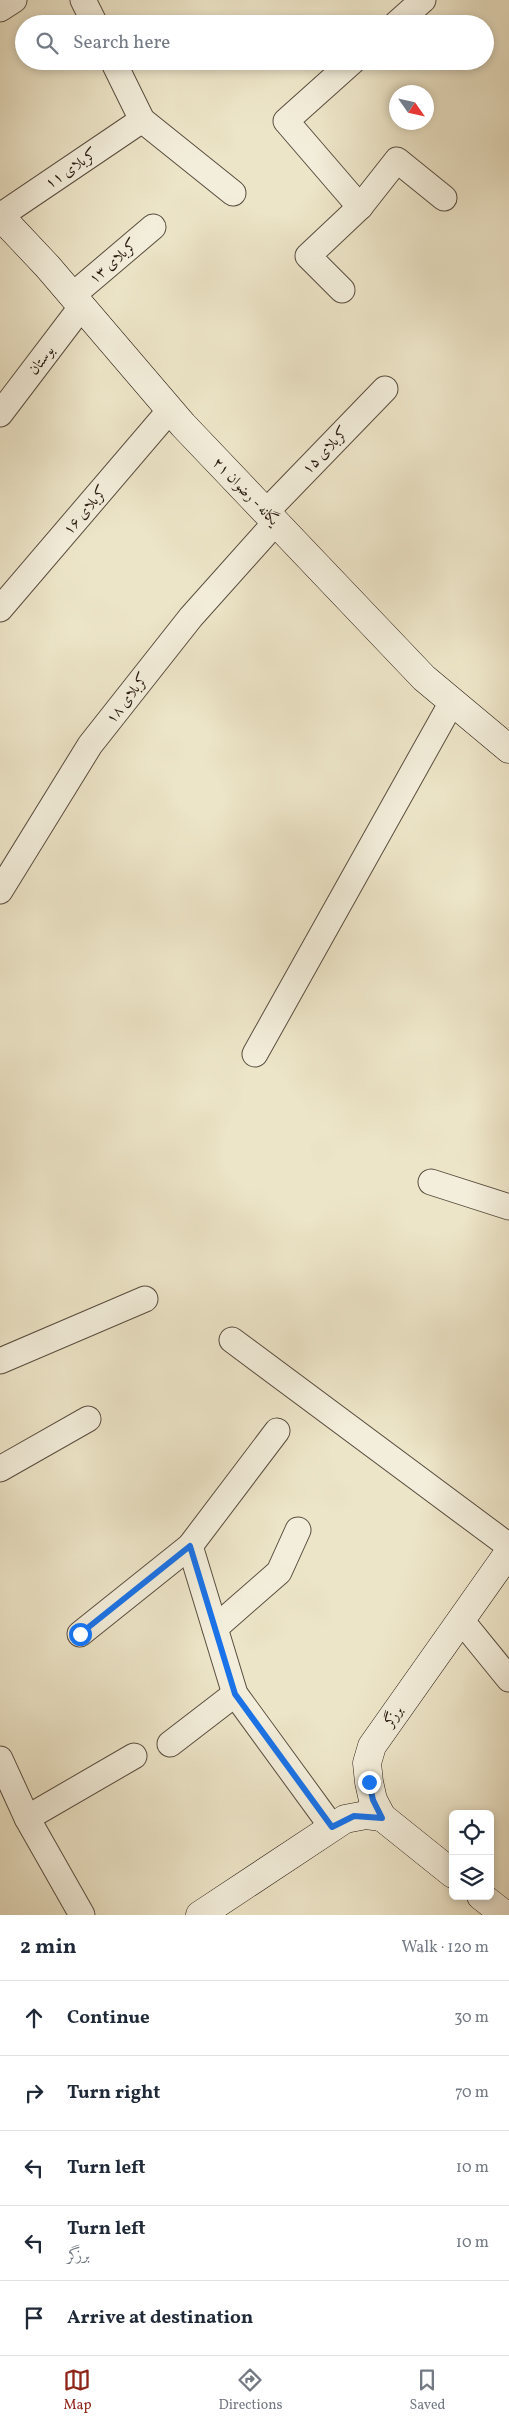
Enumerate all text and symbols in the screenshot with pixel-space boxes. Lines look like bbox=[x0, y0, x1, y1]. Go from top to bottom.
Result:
search box bbox=[15, 15, 494, 70]
icon: search bbox=[33, 29, 61, 57]
text: Search here bbox=[73, 30, 170, 56]
north arrow bbox=[389, 85, 434, 130]
street label: کربلای ۱۱ bbox=[41, 144, 102, 194]
street label: کربلای ۱۳ bbox=[85, 235, 143, 289]
street label: بوستان bbox=[24, 342, 60, 380]
street label: کربلای ۱۵ bbox=[298, 422, 354, 480]
street label: یگانه - رضوان ۲۱ bbox=[207, 452, 284, 532]
street label: کربلای ۱۶ bbox=[59, 482, 113, 540]
street label: کربلای ۱۸ bbox=[102, 669, 155, 729]
route start bbox=[69, 1623, 92, 1646]
street label: برزگر bbox=[378, 1701, 409, 1733]
route end bbox=[358, 1771, 381, 1794]
map controls bbox=[449, 1810, 494, 1900]
button: locate bbox=[449, 1810, 494, 1855]
button: layers bbox=[449, 1855, 494, 1900]
text: 2 min bbox=[20, 1933, 77, 1962]
text: Walk · 120 m bbox=[401, 1937, 489, 1959]
icon: ahead bbox=[20, 2004, 48, 2032]
text: Continue bbox=[67, 2005, 150, 2031]
text: 30 m bbox=[454, 2007, 489, 2029]
icon: right bbox=[20, 2079, 48, 2107]
text: Turn right bbox=[67, 2080, 160, 2106]
text: 70 m bbox=[455, 2082, 489, 2104]
icon: left bbox=[20, 2154, 48, 2182]
text: Turn left bbox=[67, 2155, 146, 2181]
text: 10 m bbox=[456, 2157, 489, 2179]
text: Turn left bbox=[67, 2216, 146, 2242]
icon: left bbox=[20, 2229, 48, 2257]
text: 10 m bbox=[456, 2232, 489, 2254]
text: برزگر bbox=[67, 2245, 90, 2267]
icon: arrive bbox=[20, 2304, 48, 2332]
text: Arrive at destination bbox=[67, 2305, 253, 2331]
tab: Map bbox=[63, 2366, 91, 2415]
tab: Directions bbox=[218, 2366, 283, 2415]
tab: Saved bbox=[409, 2366, 446, 2415]

